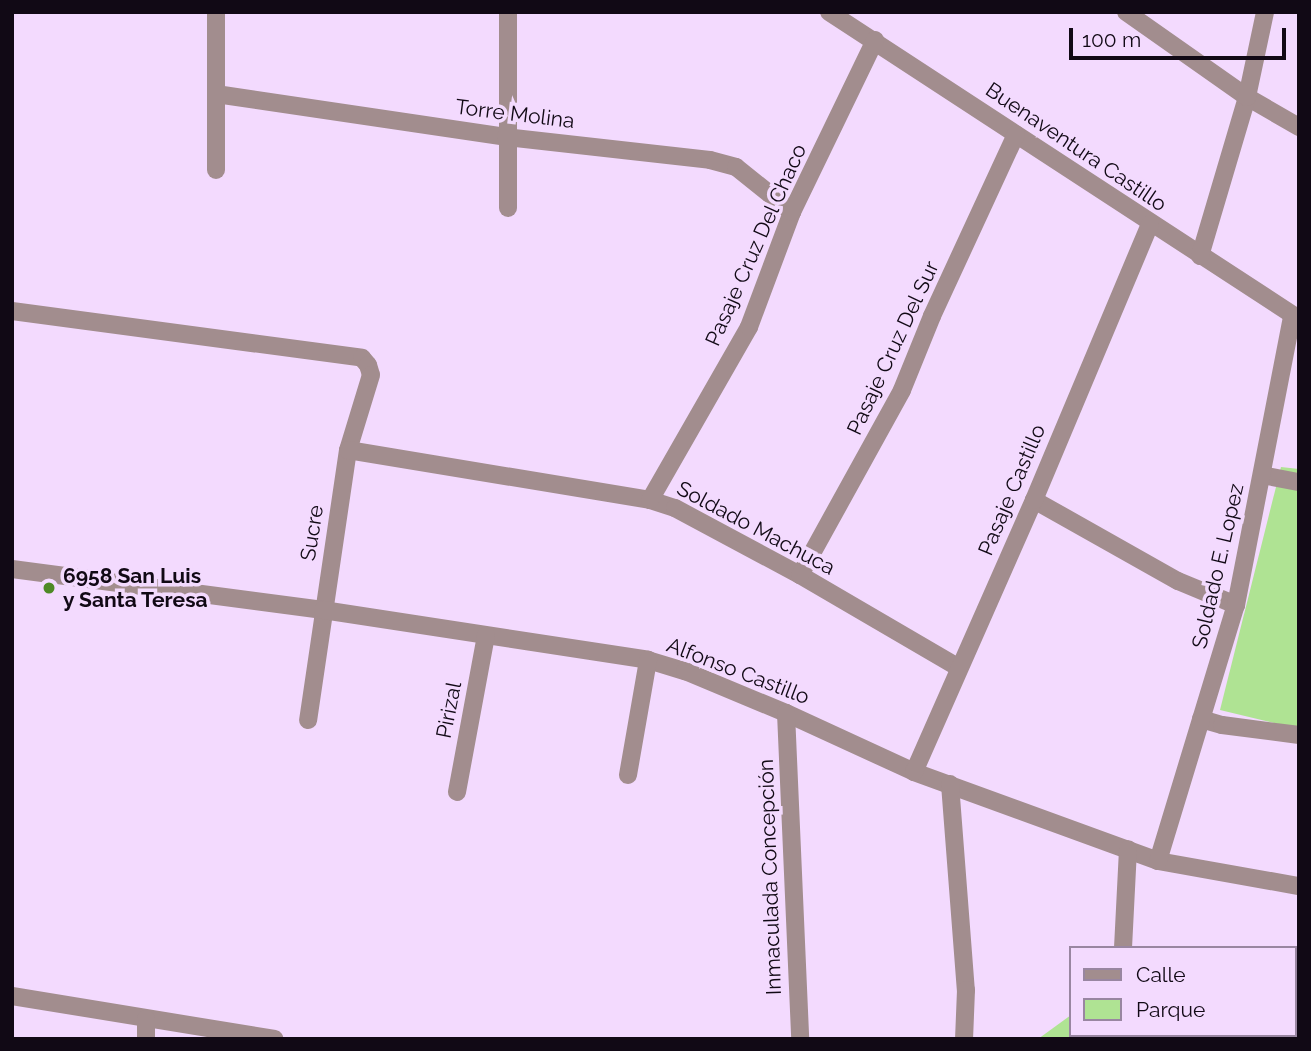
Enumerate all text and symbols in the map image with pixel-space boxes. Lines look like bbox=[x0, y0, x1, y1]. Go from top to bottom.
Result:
scale bar bbox=[1073, 14, 1290, 58]
text: 100 m bbox=[1082, 27, 1141, 52]
street label: Buenaventura Castillo bbox=[981, 77, 1171, 217]
street label: Torre Molina bbox=[454, 94, 576, 134]
street label: Pasaje Cruz Del Chaco bbox=[700, 140, 812, 350]
street label: Pasaje Cruz Del Sur bbox=[842, 257, 944, 439]
street label: Pasaje Castillo bbox=[973, 421, 1051, 559]
street label: Soldado Machuca bbox=[673, 476, 839, 580]
street label: Soldado E. Lopez bbox=[1187, 481, 1249, 651]
street label: Sucre bbox=[295, 503, 329, 563]
place label: 6958 San Luis y Santa Teresa bbox=[63, 563, 209, 613]
marker: 6958 San Luis y Santa Teresa bbox=[41, 580, 57, 596]
street label: Alfonso Castillo bbox=[663, 632, 813, 710]
street label: Pirizal bbox=[431, 680, 467, 740]
street label: Inmaculada Concepción bbox=[753, 759, 787, 995]
legend bbox=[1070, 946, 1297, 1037]
text: Calle bbox=[1136, 962, 1186, 987]
text: Parque bbox=[1136, 997, 1205, 1022]

